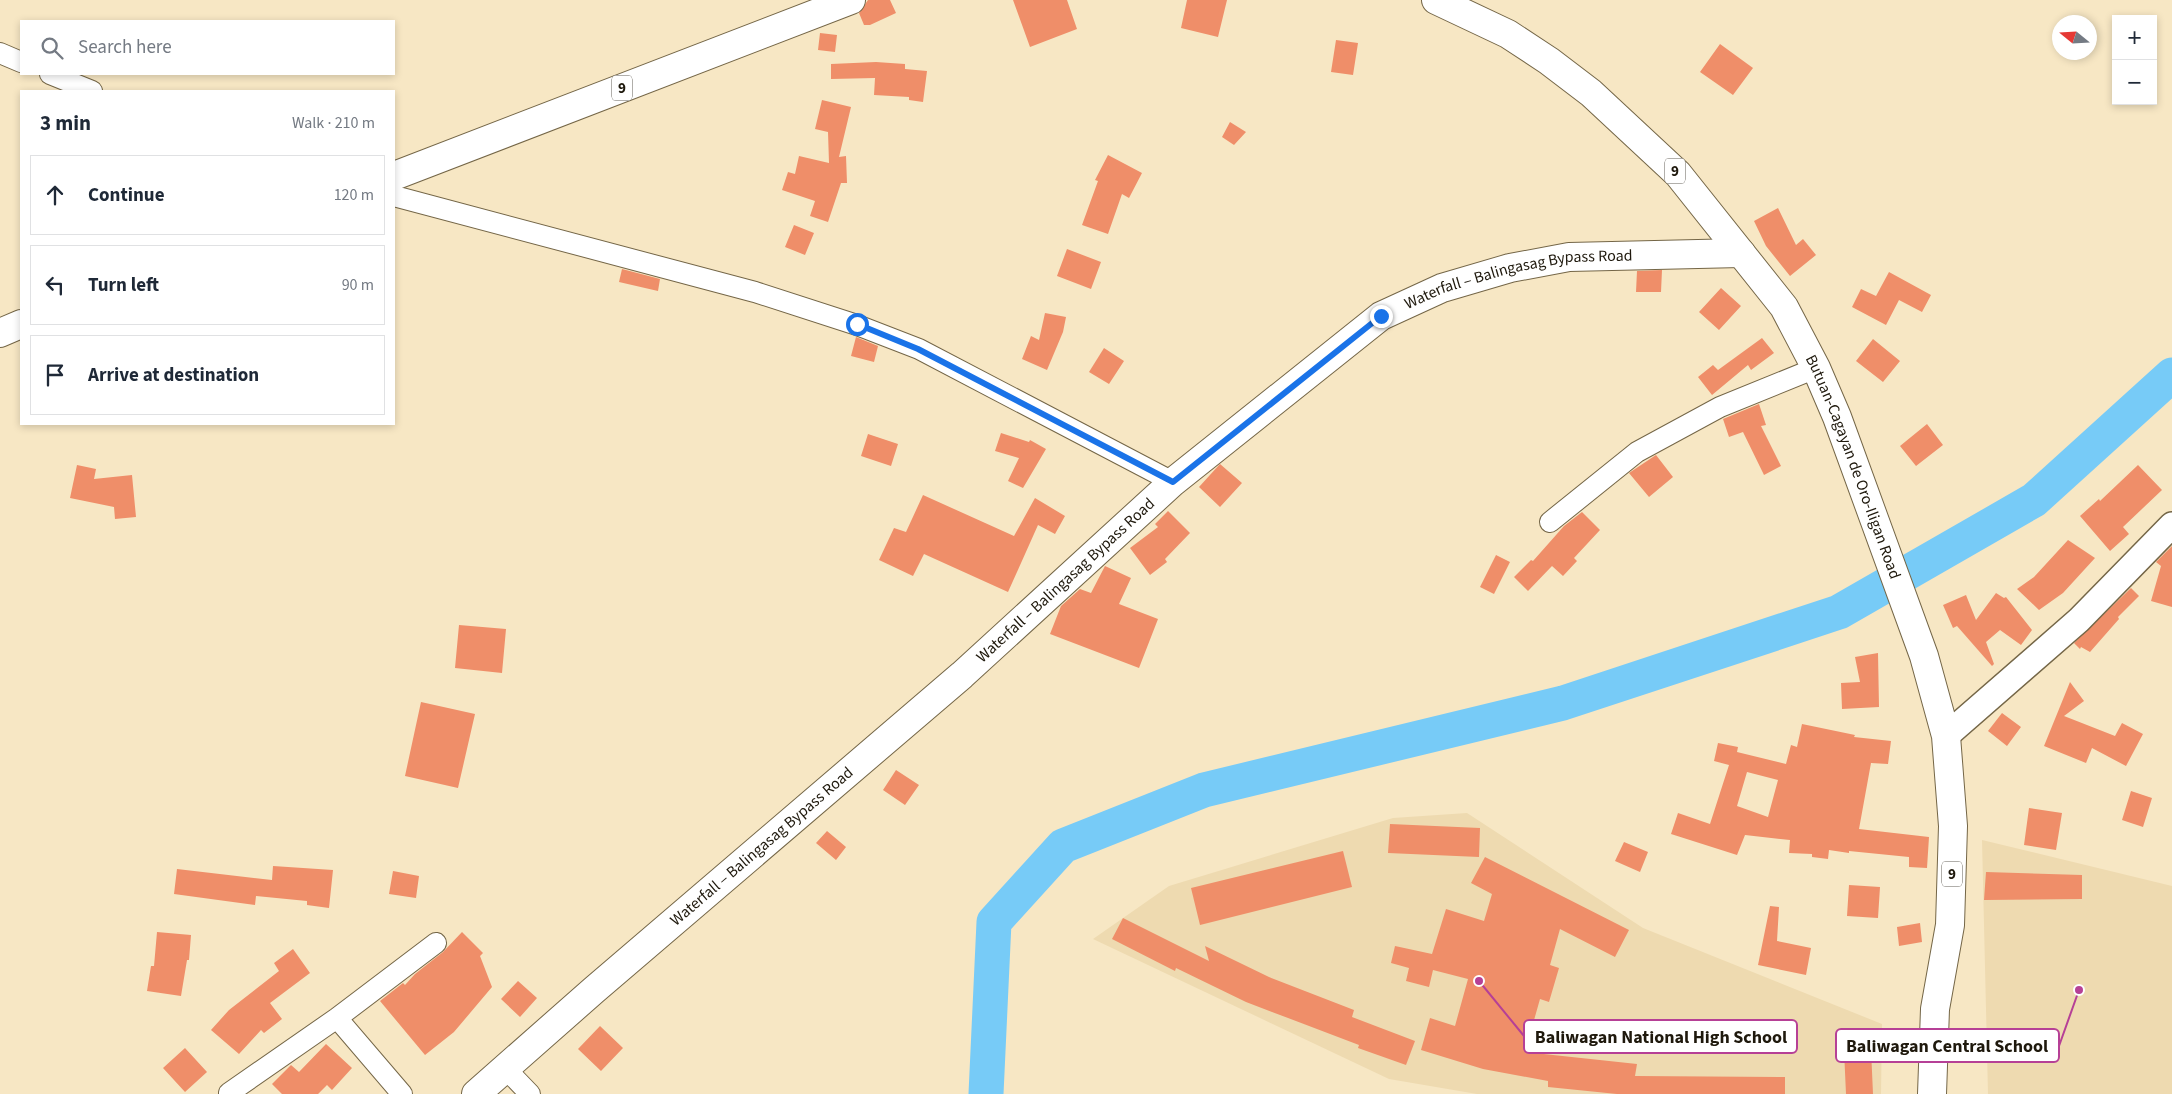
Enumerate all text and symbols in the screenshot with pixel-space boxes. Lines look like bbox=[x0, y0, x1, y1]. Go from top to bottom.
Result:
north arrow bbox=[2052, 15, 2097, 60]
map controls bbox=[2112, 15, 2157, 105]
button: + bbox=[2112, 15, 2157, 60]
search box bbox=[20, 20, 395, 75]
icon: search bbox=[38, 34, 66, 62]
text: Search here bbox=[78, 34, 172, 61]
button: − bbox=[2112, 60, 2157, 105]
road number: 9 bbox=[612, 76, 632, 100]
text: 3 min bbox=[40, 108, 91, 138]
text: Walk · 210 m bbox=[292, 112, 375, 134]
road number: 9 bbox=[1665, 158, 1685, 184]
icon: ahead bbox=[41, 181, 69, 209]
text: Continue bbox=[88, 182, 165, 209]
text: 120 m bbox=[334, 184, 374, 206]
street label: Waterfall ‒ Balingasag Bypass Road bbox=[1401, 245, 1633, 315]
icon: left bbox=[41, 271, 69, 299]
text: Turn left bbox=[88, 272, 159, 299]
text: 90 m bbox=[342, 274, 374, 296]
route end bbox=[1370, 305, 1393, 328]
route start bbox=[846, 313, 869, 336]
street label: Butuan-Cagayan de Oro-Iligan Road bbox=[1800, 351, 1906, 582]
icon: arrive bbox=[41, 361, 69, 389]
text: Arrive at destination bbox=[88, 362, 259, 389]
street label: Waterfall ‒ Balingasag Bypass Road bbox=[972, 493, 1160, 668]
street label: Waterfall ‒ Balingasag Bypass Road bbox=[665, 762, 858, 931]
road number: 9 bbox=[1942, 862, 1962, 886]
callout: Baliwagan National High School bbox=[1524, 1020, 1797, 1053]
text: Baliwagan National High School bbox=[1535, 1025, 1787, 1050]
callout: Baliwagan Central School bbox=[1836, 1029, 2059, 1062]
text: Baliwagan Central School bbox=[1846, 1034, 2048, 1059]

